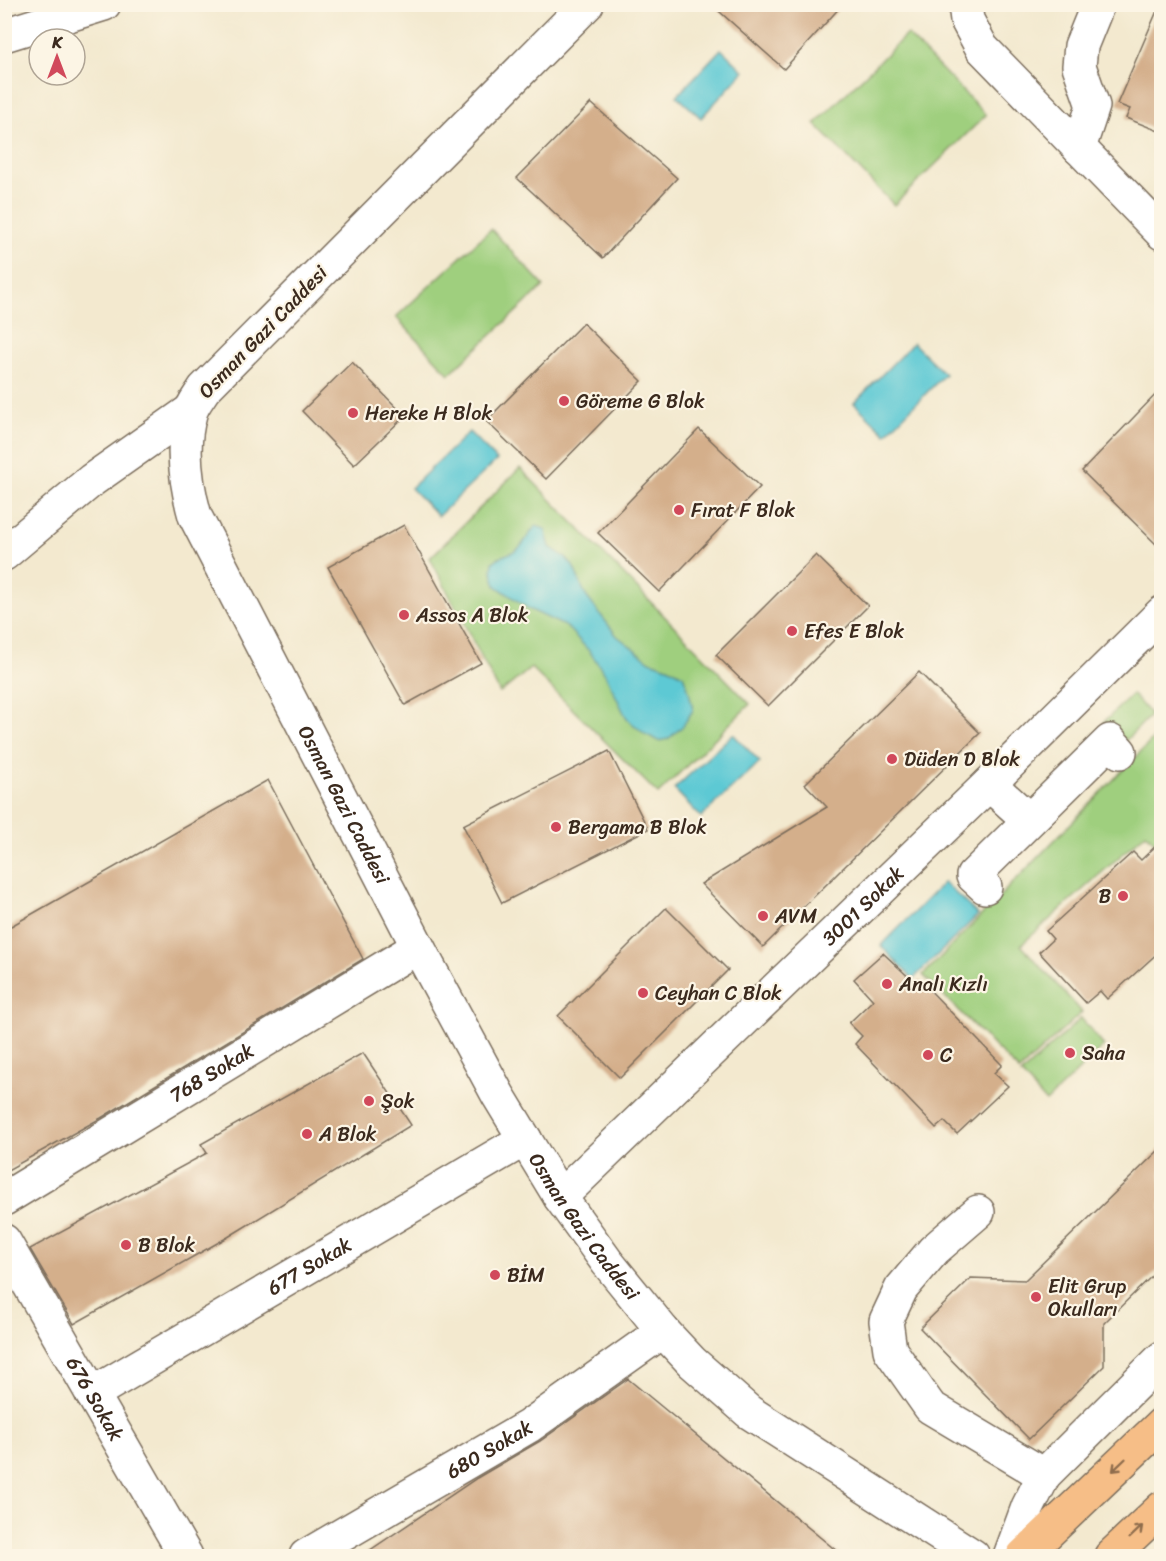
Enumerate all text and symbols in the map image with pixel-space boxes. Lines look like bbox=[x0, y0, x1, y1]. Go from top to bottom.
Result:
north arrow bbox=[27, 27, 87, 87]
text: K bbox=[51, 28, 63, 57]
street label: Osman Gazi Caddesi bbox=[190, 257, 337, 407]
place label: Göreme G Blok bbox=[576, 384, 705, 419]
marker: Göreme G Blok bbox=[557, 394, 571, 408]
place label: Hereke H Blok bbox=[365, 396, 492, 431]
marker: Hereke H Blok bbox=[346, 406, 360, 420]
place label: Fırat F Blok bbox=[691, 493, 795, 528]
marker: Fırat F Blok bbox=[672, 503, 686, 517]
place label: Assos A Blok bbox=[415, 598, 529, 633]
marker: Assos A Blok bbox=[397, 608, 411, 622]
place label: Efes E Blok bbox=[804, 614, 904, 649]
marker: Efes E Blok bbox=[785, 624, 799, 638]
street label: Osman Gazi Caddesi bbox=[288, 719, 400, 891]
place label: Düden D Blok bbox=[904, 742, 1020, 777]
marker: Düden D Blok bbox=[885, 752, 899, 766]
place label: Bergama B Blok bbox=[568, 810, 707, 845]
marker: Bergama B Blok bbox=[549, 820, 563, 834]
street label: 3001 Sokak bbox=[813, 857, 912, 954]
place label: B bbox=[1098, 879, 1111, 914]
marker: B bbox=[1116, 889, 1130, 903]
place label: AVM bbox=[774, 899, 817, 934]
marker: AVM bbox=[756, 909, 770, 923]
place label: Analı Kızlı bbox=[898, 967, 988, 1002]
place label: Ceyhan C Blok bbox=[655, 976, 782, 1011]
marker: Analı Kızlı bbox=[880, 977, 894, 991]
marker: Ceyhan C Blok bbox=[636, 986, 650, 1000]
street label: 768 Sokak bbox=[162, 1033, 261, 1112]
place label: Saha bbox=[1082, 1036, 1126, 1071]
place label: C bbox=[940, 1038, 953, 1073]
marker: Saha bbox=[1063, 1046, 1077, 1060]
marker: C bbox=[921, 1048, 935, 1062]
place label: Şok bbox=[381, 1084, 415, 1119]
marker: Şok bbox=[362, 1094, 376, 1108]
place label: A Blok bbox=[318, 1117, 377, 1152]
marker: A Blok bbox=[300, 1127, 314, 1141]
street label: Osman Gazi Caddesi bbox=[519, 1146, 649, 1309]
street label: 677 Sokak bbox=[260, 1227, 359, 1305]
place label: B Blok bbox=[138, 1228, 195, 1263]
marker: B Blok bbox=[119, 1238, 133, 1252]
place label: BİM bbox=[507, 1258, 545, 1293]
marker: BİM bbox=[488, 1268, 502, 1282]
place label: Elit Grup Okulları bbox=[1048, 1269, 1127, 1327]
marker: Elit Grup Okulları bbox=[1029, 1290, 1043, 1304]
street label: 676 Sokak bbox=[57, 1349, 134, 1448]
street label: 680 Sokak bbox=[439, 1410, 539, 1488]
one-way arrow bbox=[1112, 1458, 1127, 1472]
one-way arrow bbox=[1129, 1525, 1144, 1539]

